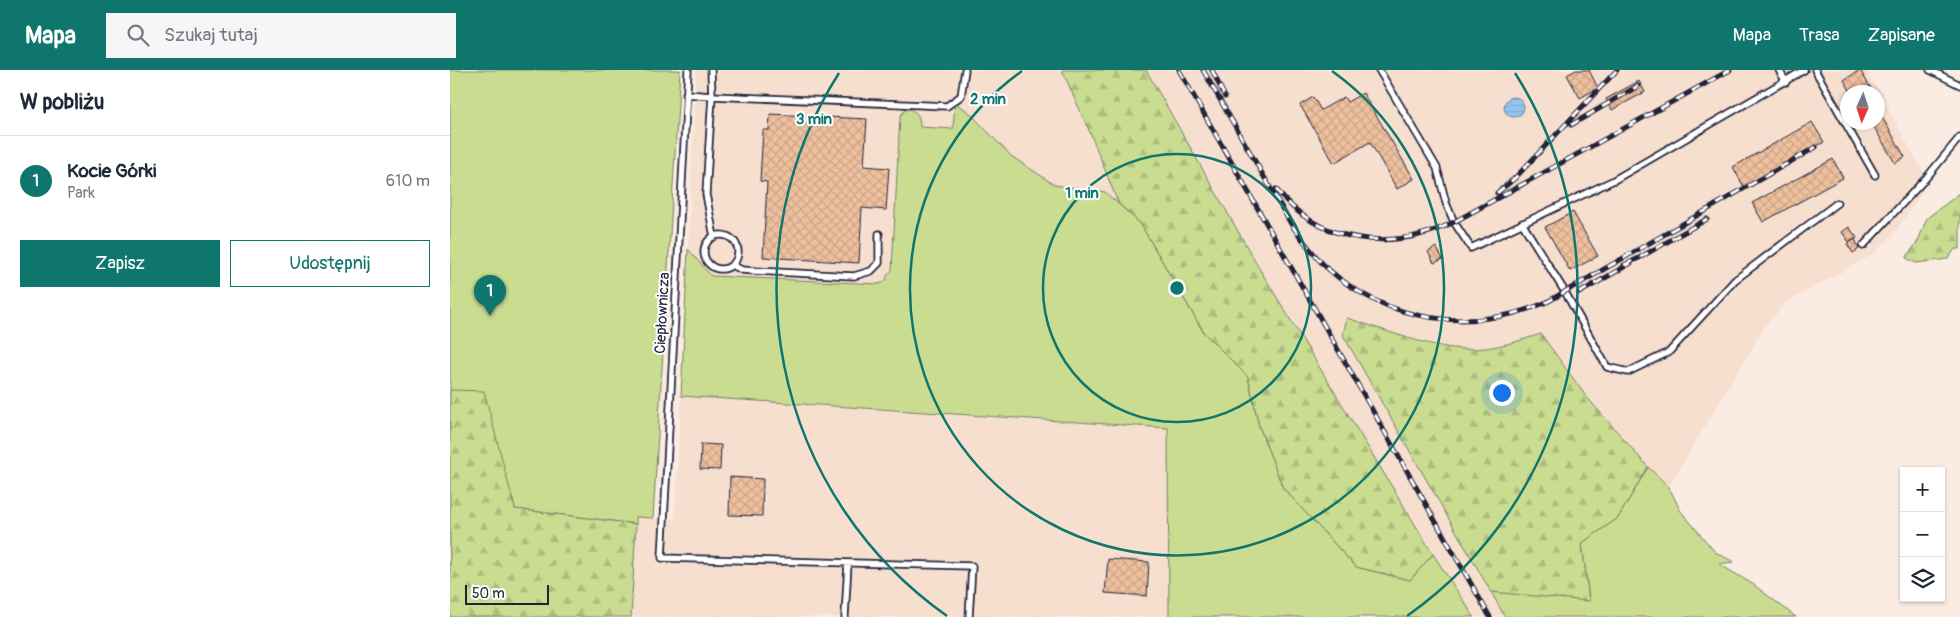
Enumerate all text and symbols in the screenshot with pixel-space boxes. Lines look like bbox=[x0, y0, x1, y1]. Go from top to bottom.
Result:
search box bbox=[106, 13, 456, 58]
text: Mapa bbox=[25, 21, 76, 50]
icon: search bbox=[124, 21, 152, 49]
text: Szukaj tutaj bbox=[164, 23, 258, 47]
text: Mapa bbox=[1733, 24, 1771, 47]
text: Trasa bbox=[1799, 24, 1840, 47]
text: Zapisane bbox=[1868, 24, 1935, 47]
north arrow bbox=[1840, 85, 1885, 130]
text: W pobliżu bbox=[20, 89, 104, 116]
text: 2 min bbox=[970, 90, 1006, 109]
text: 3 min bbox=[796, 110, 832, 129]
text: Kocie Górki bbox=[67, 159, 156, 183]
text: 1 bbox=[33, 171, 39, 191]
text: 610 m bbox=[386, 171, 430, 191]
text: Park bbox=[67, 183, 95, 203]
text: 1 min bbox=[1065, 184, 1099, 203]
button: Zapisz bbox=[20, 240, 220, 287]
button: Udostępnij bbox=[230, 240, 430, 287]
street label: Ciepłownicza bbox=[651, 272, 674, 354]
pin: 1 bbox=[474, 275, 506, 316]
centre of rings bbox=[1168, 279, 1186, 297]
your location bbox=[1489, 380, 1515, 406]
map controls bbox=[1900, 467, 1945, 602]
button: + bbox=[1900, 467, 1945, 512]
button: − bbox=[1900, 512, 1945, 557]
button: layers bbox=[1900, 557, 1945, 602]
scale bar bbox=[465, 582, 549, 605]
text: 50 m bbox=[472, 585, 505, 602]

